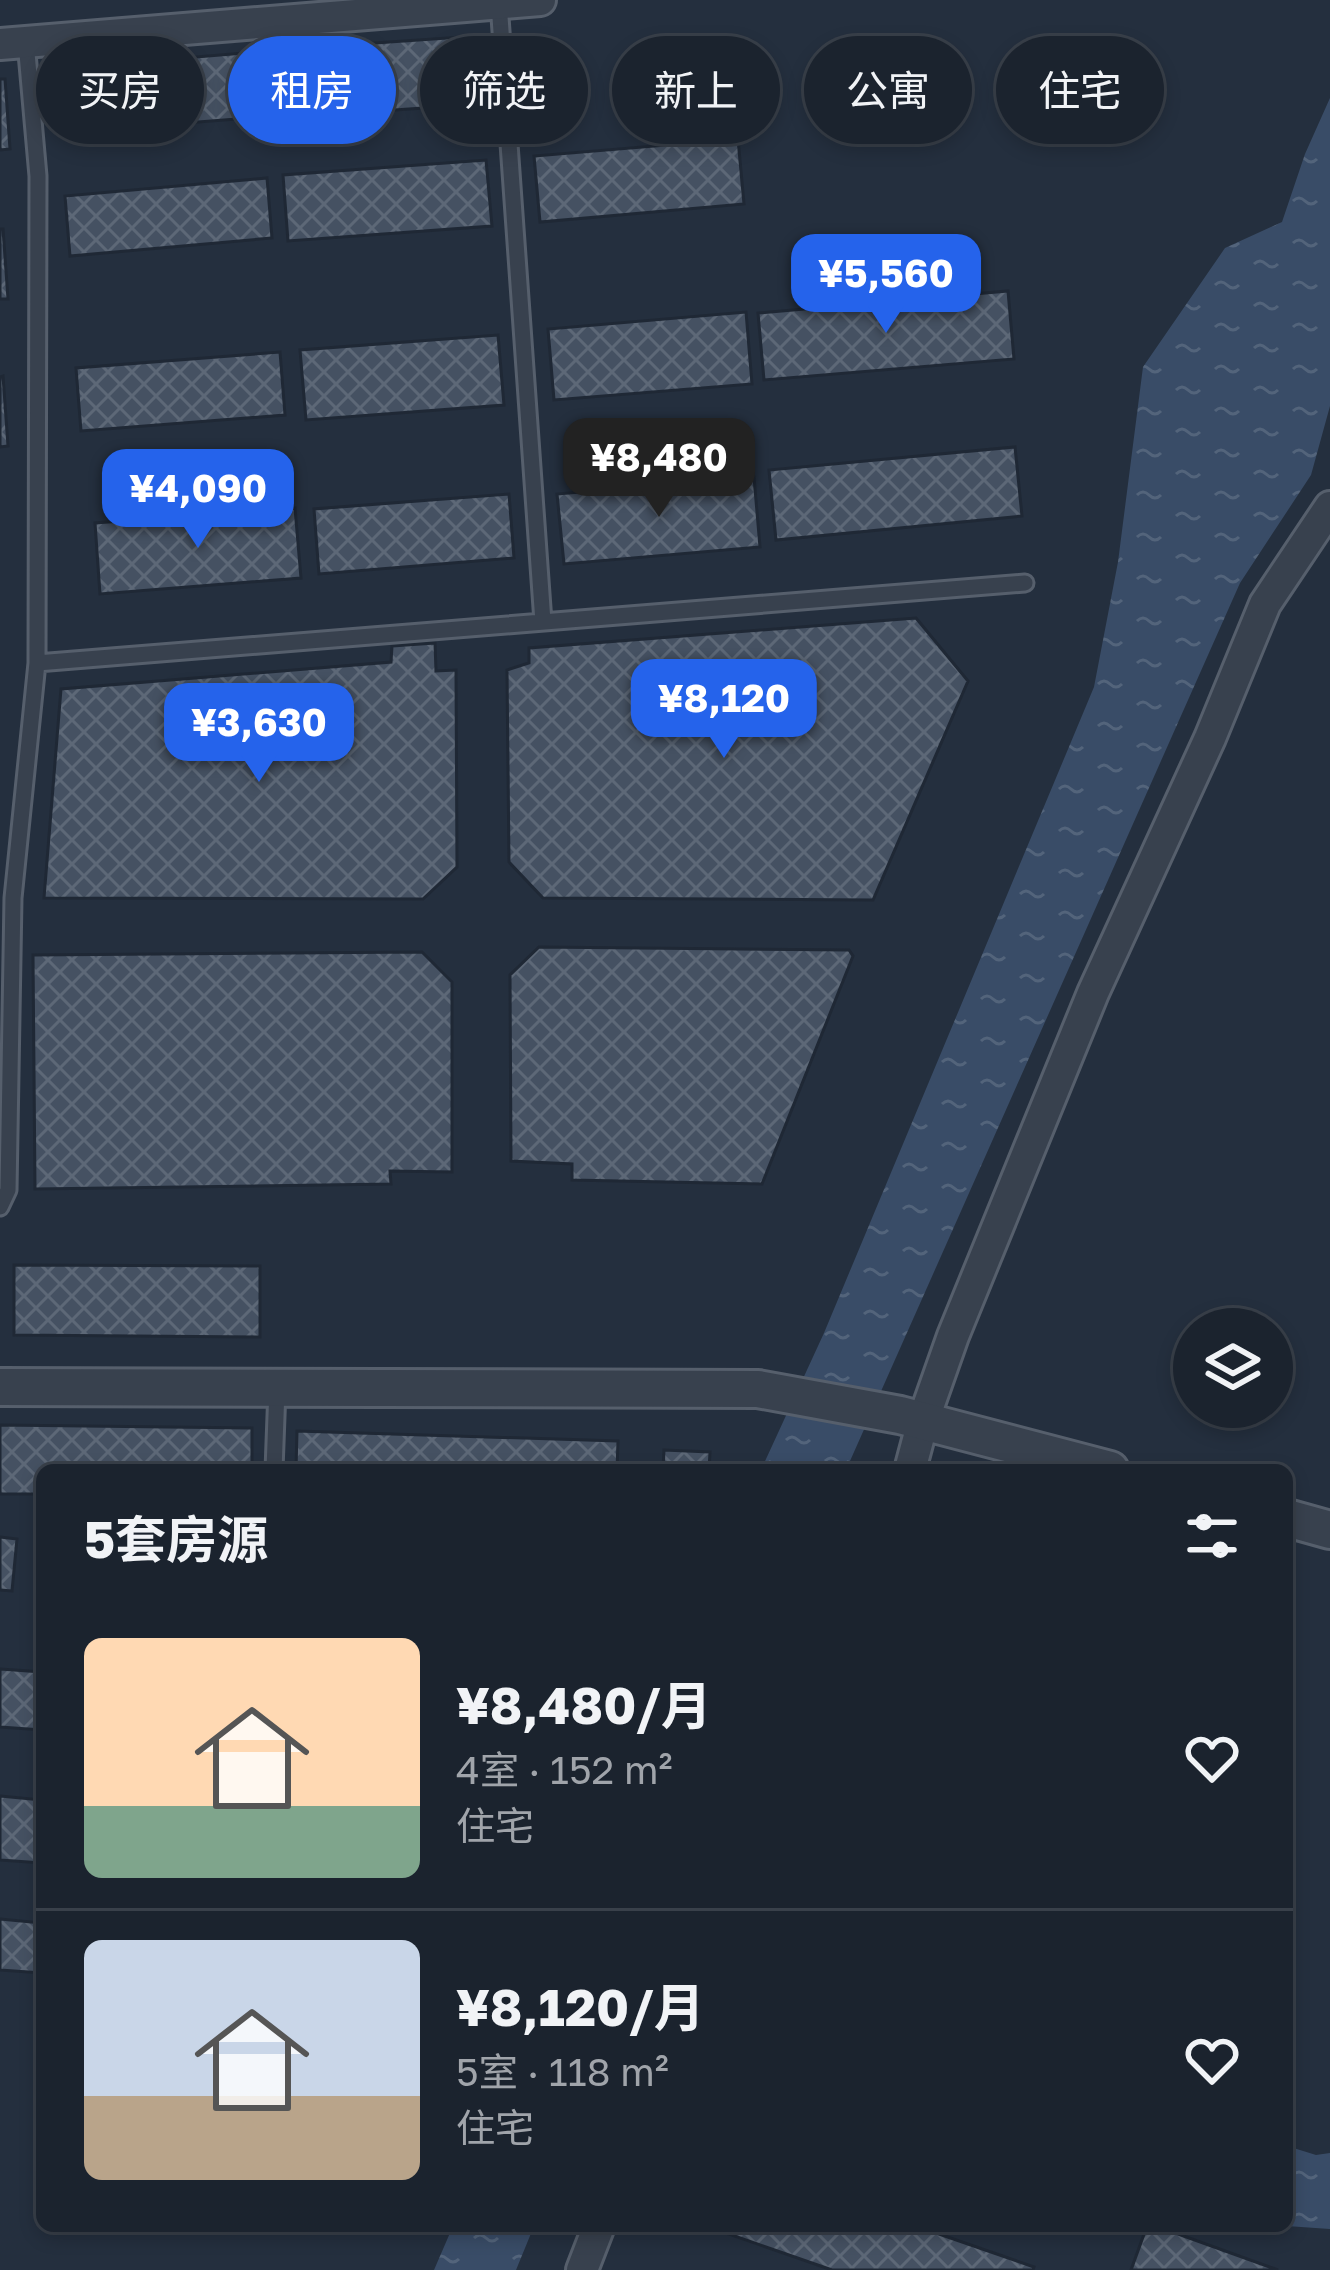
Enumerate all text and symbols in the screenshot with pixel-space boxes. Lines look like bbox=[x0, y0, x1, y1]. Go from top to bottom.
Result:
chip: 买房 bbox=[36, 36, 204, 144]
chip: 租房 bbox=[228, 36, 396, 144]
chip: 筛选 bbox=[420, 36, 588, 144]
chip: 新上 bbox=[612, 36, 780, 144]
chip: 公寓 bbox=[804, 36, 972, 144]
chip: 住宅 bbox=[996, 36, 1164, 144]
pin: ¥5,560 bbox=[788, 234, 984, 336]
text: ¥5,560 bbox=[818, 249, 954, 296]
pin: ¥8,480 bbox=[561, 418, 757, 520]
text: ¥8,480 bbox=[590, 433, 728, 480]
pin: ¥4,090 bbox=[100, 449, 296, 551]
text: ¥4,090 bbox=[129, 464, 267, 511]
pin: ¥8,120 bbox=[626, 659, 822, 761]
text: ¥8,120 bbox=[658, 674, 790, 721]
pin: ¥3,630 bbox=[161, 683, 357, 785]
text: ¥3,630 bbox=[191, 698, 327, 745]
map controls bbox=[1173, 1308, 1293, 1428]
button: layers bbox=[1173, 1308, 1293, 1428]
icon: filters bbox=[1179, 1503, 1245, 1569]
text: 5套房源 bbox=[84, 1508, 268, 1569]
text: ¥8,480/月 bbox=[456, 1674, 712, 1735]
icon: home bbox=[180, 1686, 324, 1830]
icon: heart bbox=[1179, 1725, 1245, 1791]
text: 4室 · 152 m² bbox=[456, 1746, 672, 1793]
text: 住宅 bbox=[456, 1802, 534, 1849]
text: ¥8,120/月 bbox=[456, 1976, 705, 2037]
icon: home bbox=[180, 1988, 324, 2132]
icon: heart bbox=[1179, 2027, 1245, 2093]
text: 5室 · 118 m² bbox=[456, 2048, 669, 2095]
text: 住宅 bbox=[456, 2104, 534, 2151]

